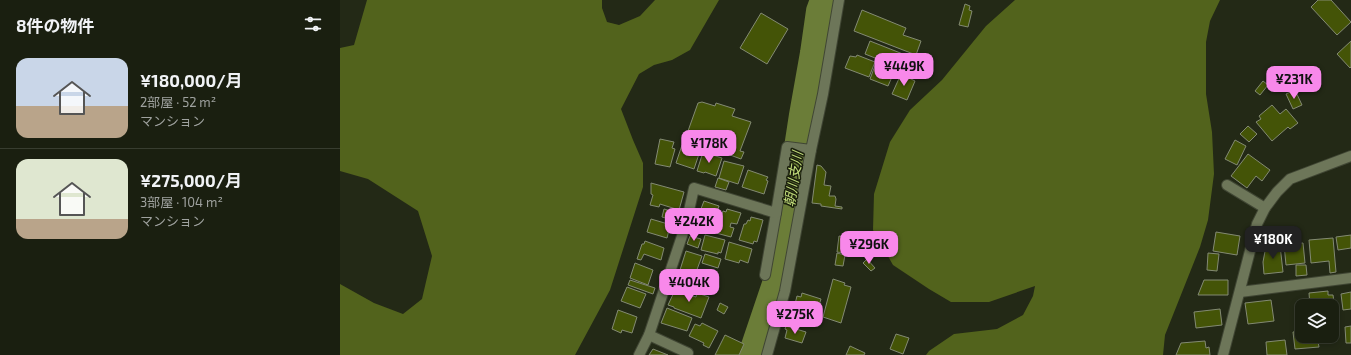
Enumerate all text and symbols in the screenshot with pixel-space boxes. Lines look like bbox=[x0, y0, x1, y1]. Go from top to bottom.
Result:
icon: filters bbox=[302, 13, 324, 35]
text: 8件の物件 bbox=[16, 15, 95, 35]
pin: ¥449K bbox=[876, 53, 932, 87]
text: ¥449K bbox=[883, 58, 925, 74]
pin: ¥231K bbox=[1266, 66, 1322, 100]
text: ¥180,000/月 bbox=[140, 70, 243, 90]
text: ¥231K bbox=[1275, 71, 1313, 87]
icon: home bbox=[48, 74, 96, 122]
text: 2部屋 · 52 m² bbox=[140, 94, 216, 110]
text: マンション bbox=[140, 113, 205, 129]
pin: ¥178K bbox=[681, 130, 737, 164]
text: ¥178K bbox=[690, 135, 728, 151]
water label: 朝川支川 bbox=[780, 148, 806, 208]
text: ¥275,000/月 bbox=[140, 170, 242, 190]
icon: home bbox=[48, 175, 96, 223]
text: 3部屋 · 104 m² bbox=[140, 194, 223, 210]
pin: ¥242K bbox=[666, 208, 722, 242]
text: マンション bbox=[140, 213, 205, 229]
text: ¥242K bbox=[674, 213, 714, 229]
pin: ¥180K bbox=[1245, 226, 1301, 260]
pin: ¥296K bbox=[841, 231, 897, 265]
text: ¥180K bbox=[1254, 231, 1292, 247]
text: ¥296K bbox=[849, 236, 889, 252]
pin: ¥404K bbox=[661, 269, 717, 303]
text: ¥404K bbox=[668, 274, 710, 290]
map controls bbox=[1295, 299, 1339, 343]
button: layers bbox=[1295, 299, 1339, 343]
pin: ¥275K bbox=[767, 301, 823, 335]
text: ¥275K bbox=[776, 306, 814, 322]

